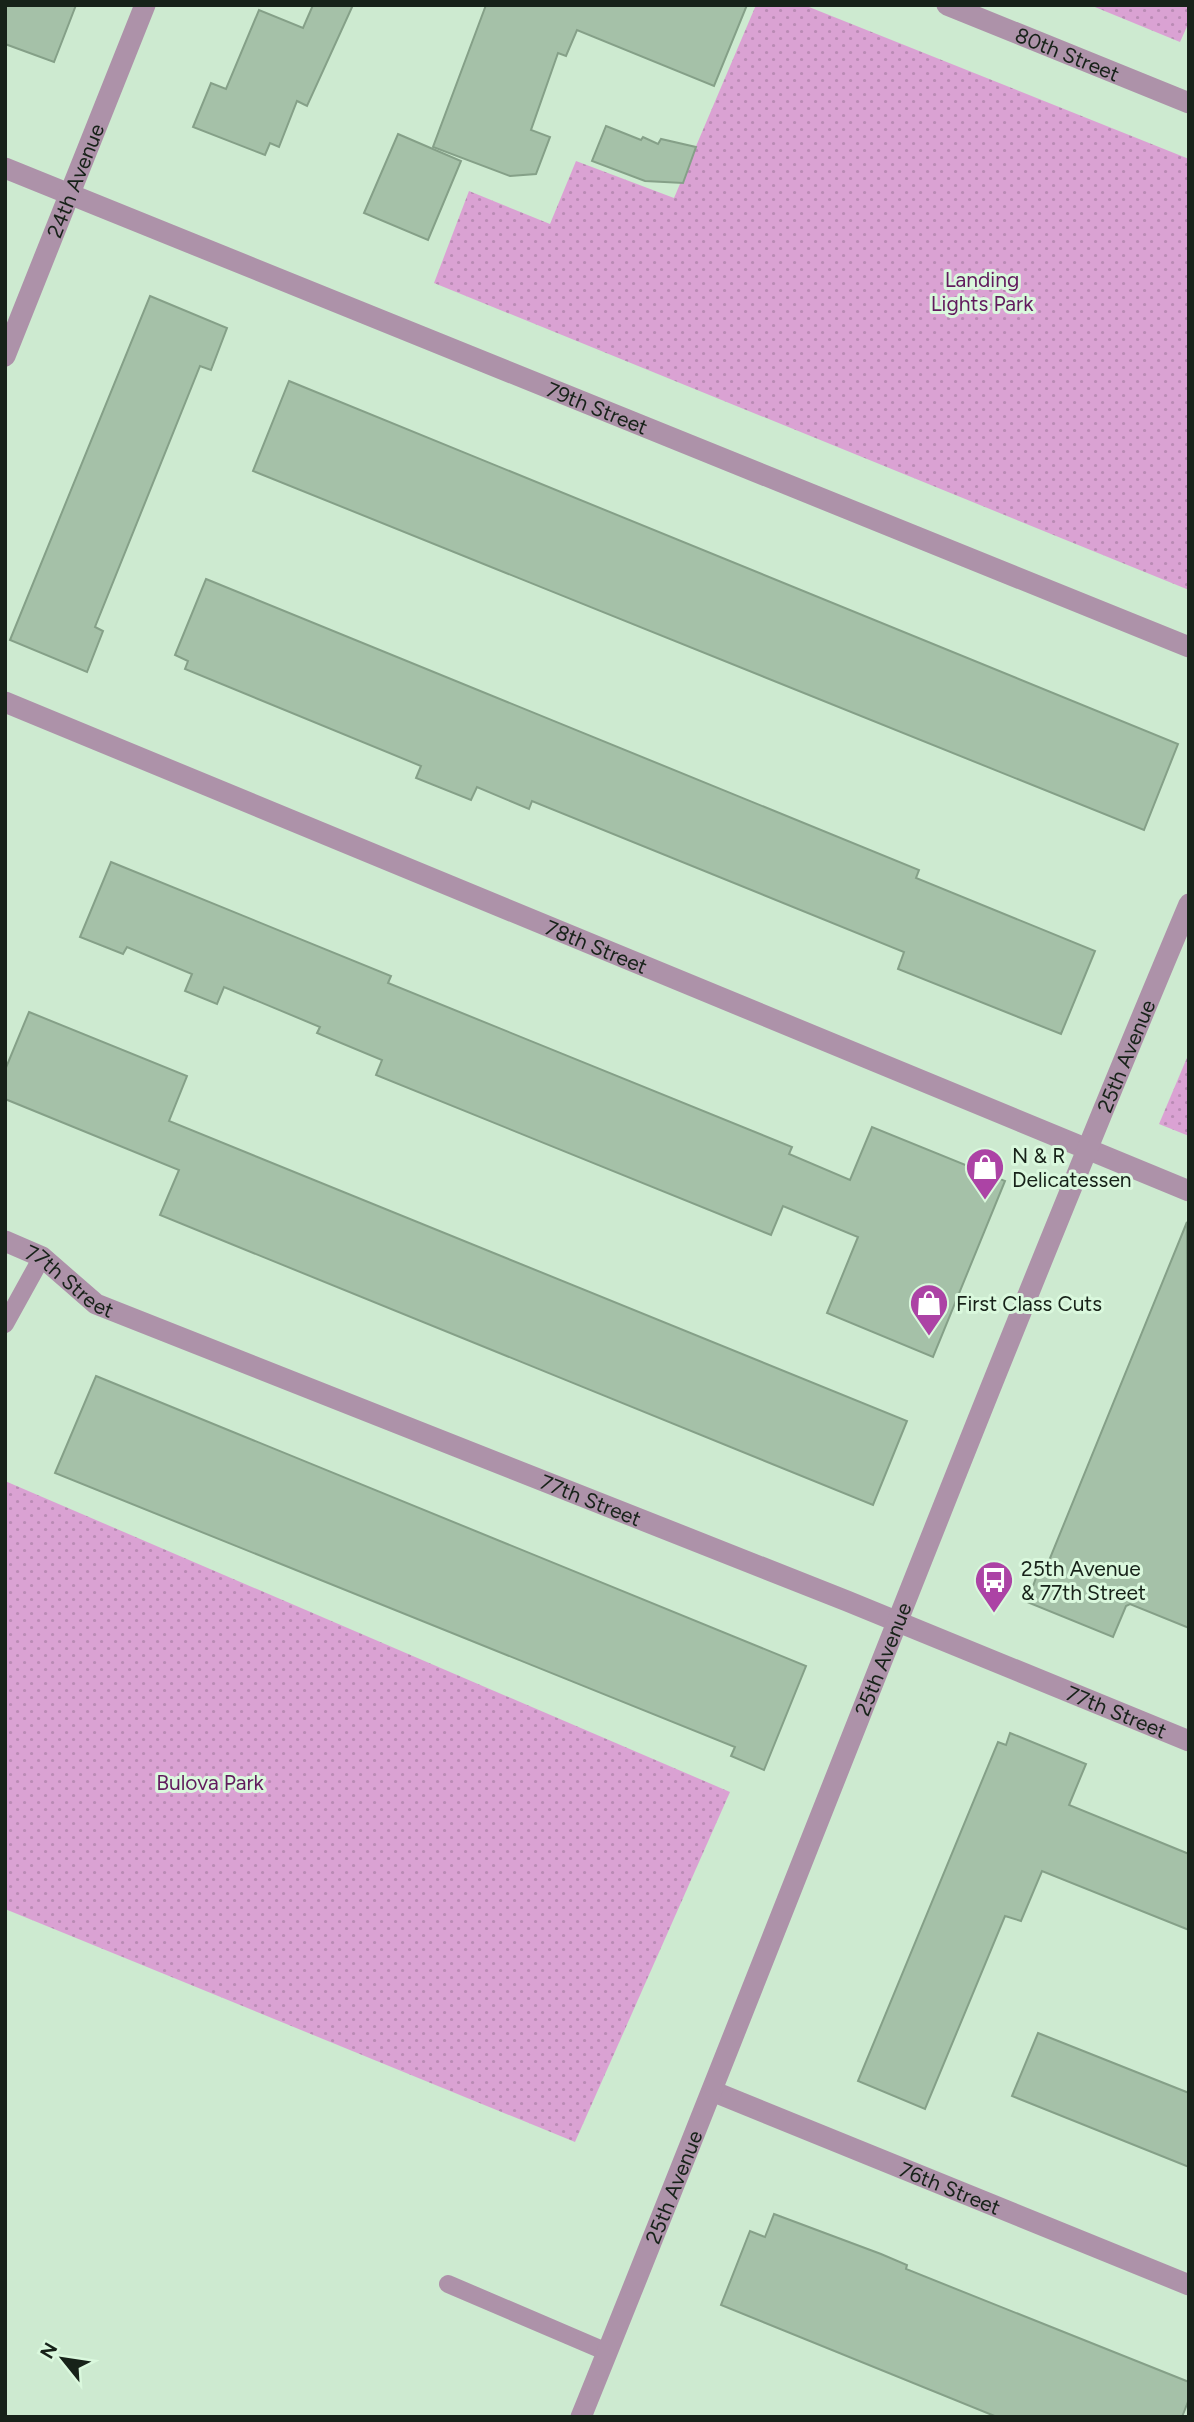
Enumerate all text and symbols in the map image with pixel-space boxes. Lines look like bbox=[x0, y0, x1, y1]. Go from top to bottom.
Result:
street label: 80th Street bbox=[1012, 22, 1123, 86]
street label: 24th Avenue bbox=[41, 120, 109, 241]
park label: Landing Lights Park bbox=[931, 267, 1034, 316]
street label: 79th Street bbox=[543, 376, 652, 439]
street label: 78th Street bbox=[542, 914, 651, 978]
street label: 25th Avenue bbox=[1091, 996, 1160, 1116]
place label: N & R Delicatessen bbox=[1012, 1143, 1132, 1192]
shop icon: N & R Delicatessen bbox=[964, 1146, 1006, 1201]
street label: 77th Street bbox=[22, 1239, 118, 1322]
shop icon: First Class Cuts bbox=[908, 1282, 950, 1337]
place label: First Class Cuts bbox=[956, 1291, 1102, 1316]
street label: 77th Street bbox=[537, 1469, 645, 1531]
place label: 25th Avenue & 77th Street bbox=[1021, 1556, 1146, 1605]
bus stop icon: 25th Avenue & 77th Street bbox=[973, 1559, 1015, 1614]
street label: 25th Avenue bbox=[849, 1599, 916, 1719]
street label: 77th Street bbox=[1063, 1680, 1171, 1743]
park label: Bulova Park bbox=[156, 1770, 265, 1795]
street label: 25th Avenue bbox=[640, 2127, 707, 2247]
street label: 76th Street bbox=[896, 2156, 1004, 2220]
north arrow bbox=[28, 2324, 98, 2394]
text: N bbox=[35, 2339, 62, 2363]

